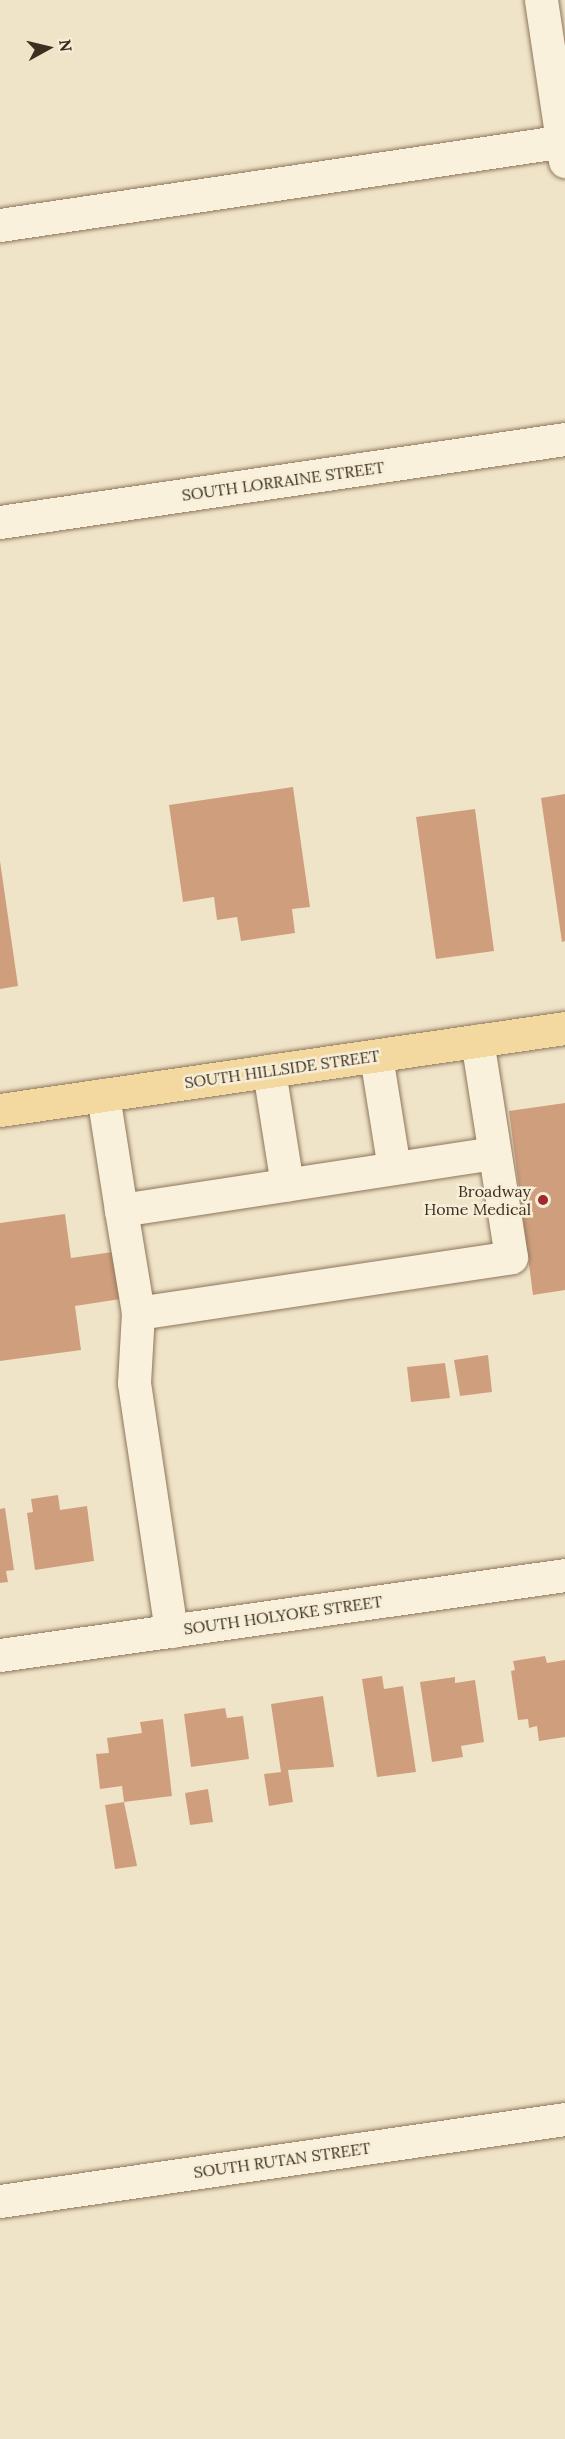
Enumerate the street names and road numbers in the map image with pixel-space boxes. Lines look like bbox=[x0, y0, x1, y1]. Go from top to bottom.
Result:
street label: SOUTH LORRAINE STREET bbox=[181, 457, 385, 505]
street label: SOUTH HILLSIDE STREET bbox=[183, 1046, 381, 1092]
street label: SOUTH HOLYOKE STREET bbox=[182, 1592, 384, 1638]
street label: SOUTH RUTAN STREET bbox=[192, 2138, 372, 2182]

